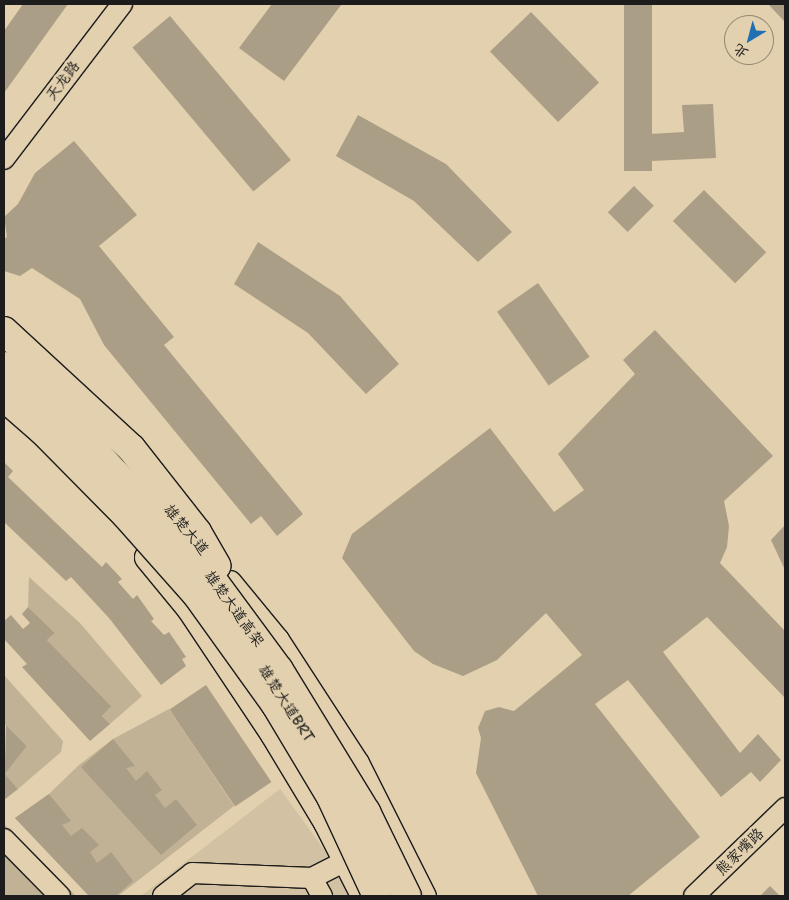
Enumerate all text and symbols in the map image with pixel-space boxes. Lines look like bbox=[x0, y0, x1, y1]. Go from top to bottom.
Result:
north arrow bbox=[724, 15, 774, 65]
text: 北 bbox=[730, 40, 752, 63]
street label: 天龙路 bbox=[42, 58, 84, 104]
street label: 雄楚大道 bbox=[160, 501, 212, 559]
street label: 雄楚大道高架 bbox=[200, 567, 268, 651]
street label: 雄楚大道BRT bbox=[254, 662, 318, 746]
street label: 熊家嘴路 bbox=[712, 825, 768, 879]

